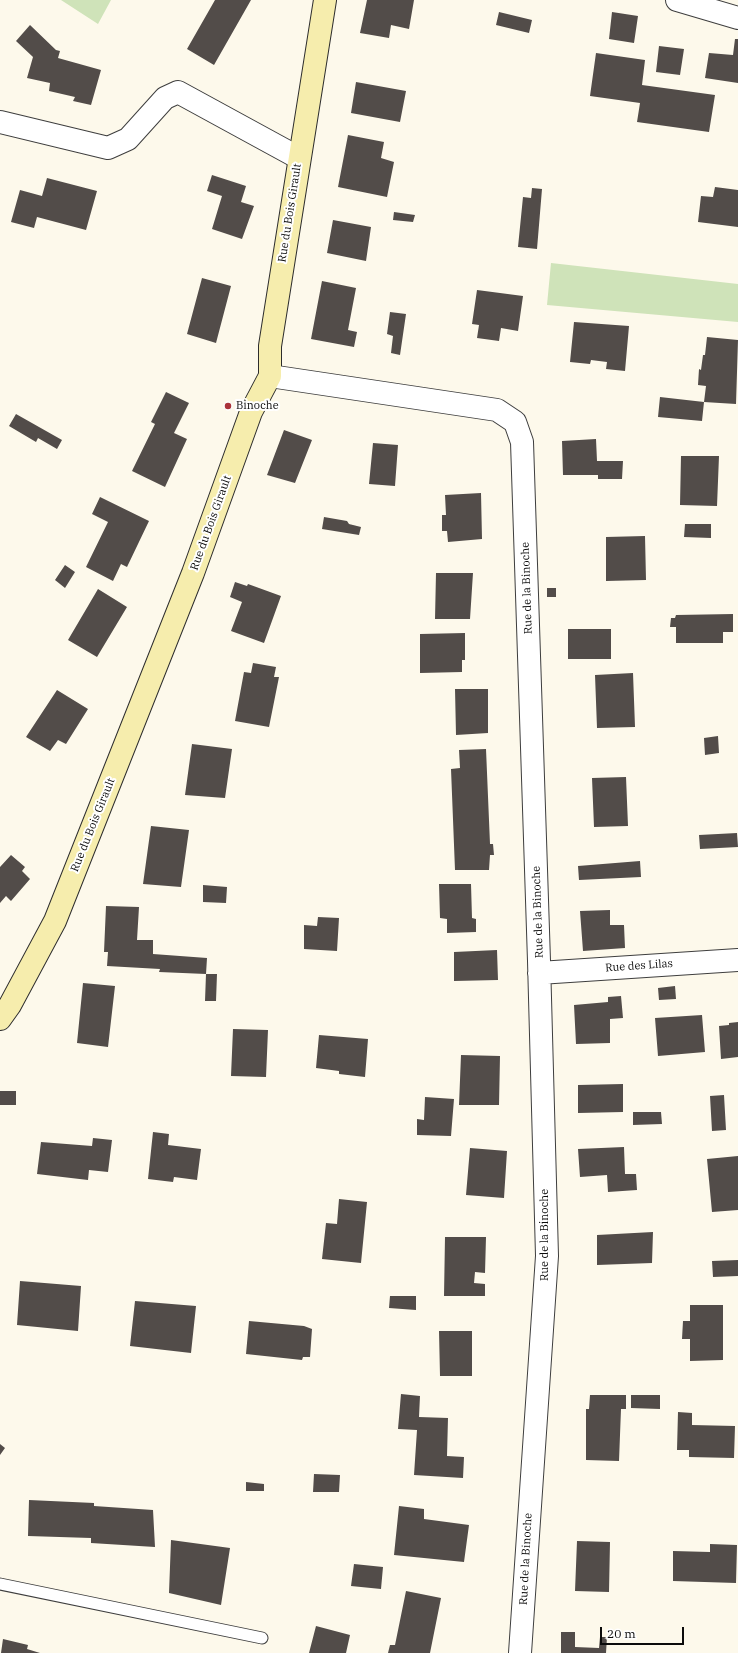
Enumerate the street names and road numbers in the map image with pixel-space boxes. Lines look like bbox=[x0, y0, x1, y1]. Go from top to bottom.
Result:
street label: Rue du Bois Girault bbox=[276, 163, 304, 263]
street label: Rue du Bois Girault bbox=[188, 474, 234, 572]
street label: Rue de la Binoche bbox=[519, 542, 535, 634]
street label: Rue du Bois Girault bbox=[68, 776, 118, 874]
street label: Rue de la Binoche bbox=[530, 866, 546, 958]
street label: Rue des Lilas bbox=[605, 957, 673, 975]
street label: Rue de la Binoche bbox=[538, 1189, 552, 1281]
street label: Rue de la Binoche bbox=[517, 1513, 535, 1605]

